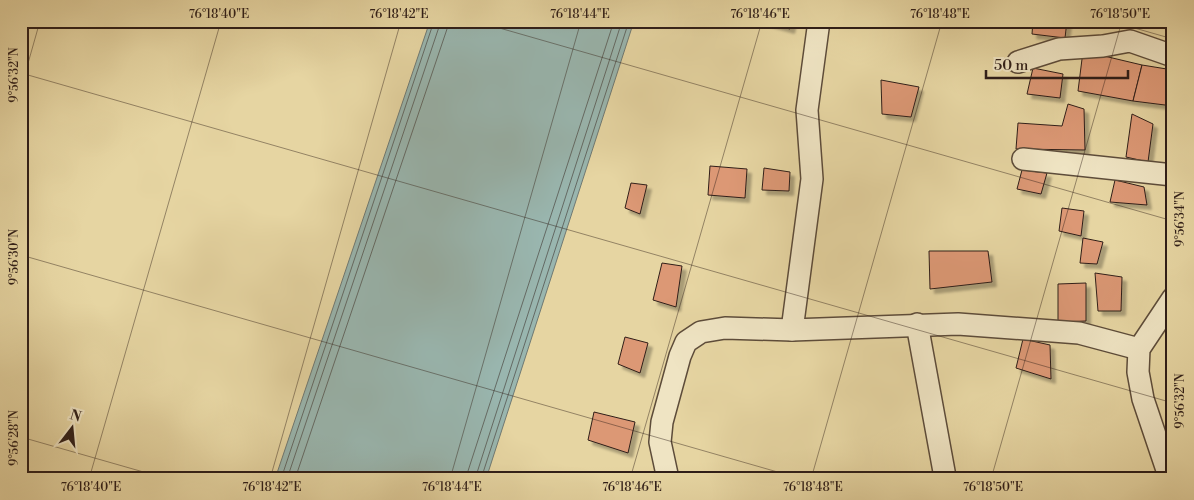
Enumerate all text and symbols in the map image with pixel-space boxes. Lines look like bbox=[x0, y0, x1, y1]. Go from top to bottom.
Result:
text: 76°18'40"E bbox=[189, 7, 249, 22]
text: 76°18'42"E bbox=[369, 7, 429, 22]
text: 76°18'44"E bbox=[550, 7, 610, 22]
text: 76°18'46"E bbox=[730, 7, 790, 22]
text: 76°18'48"E bbox=[910, 7, 970, 22]
text: 76°18'50"E bbox=[1090, 7, 1150, 22]
text: 9°56'32"N bbox=[7, 47, 22, 103]
scale bar bbox=[986, 48, 1129, 80]
text: 50 m bbox=[994, 56, 1028, 75]
text: 9°56'34"N bbox=[1173, 191, 1188, 247]
text: 9°56'30"N bbox=[7, 229, 22, 285]
text: 9°56'32"N bbox=[1173, 373, 1188, 429]
north arrow bbox=[48, 402, 98, 452]
text: N bbox=[68, 406, 83, 427]
text: 9°56'28"N bbox=[7, 410, 22, 466]
text: 76°18'40"E bbox=[61, 480, 121, 495]
text: 76°18'42"E bbox=[242, 480, 302, 495]
text: 76°18'44"E bbox=[422, 480, 482, 495]
text: 76°18'46"E bbox=[602, 480, 662, 495]
text: 76°18'48"E bbox=[783, 480, 843, 495]
text: 76°18'50"E bbox=[963, 480, 1023, 495]

